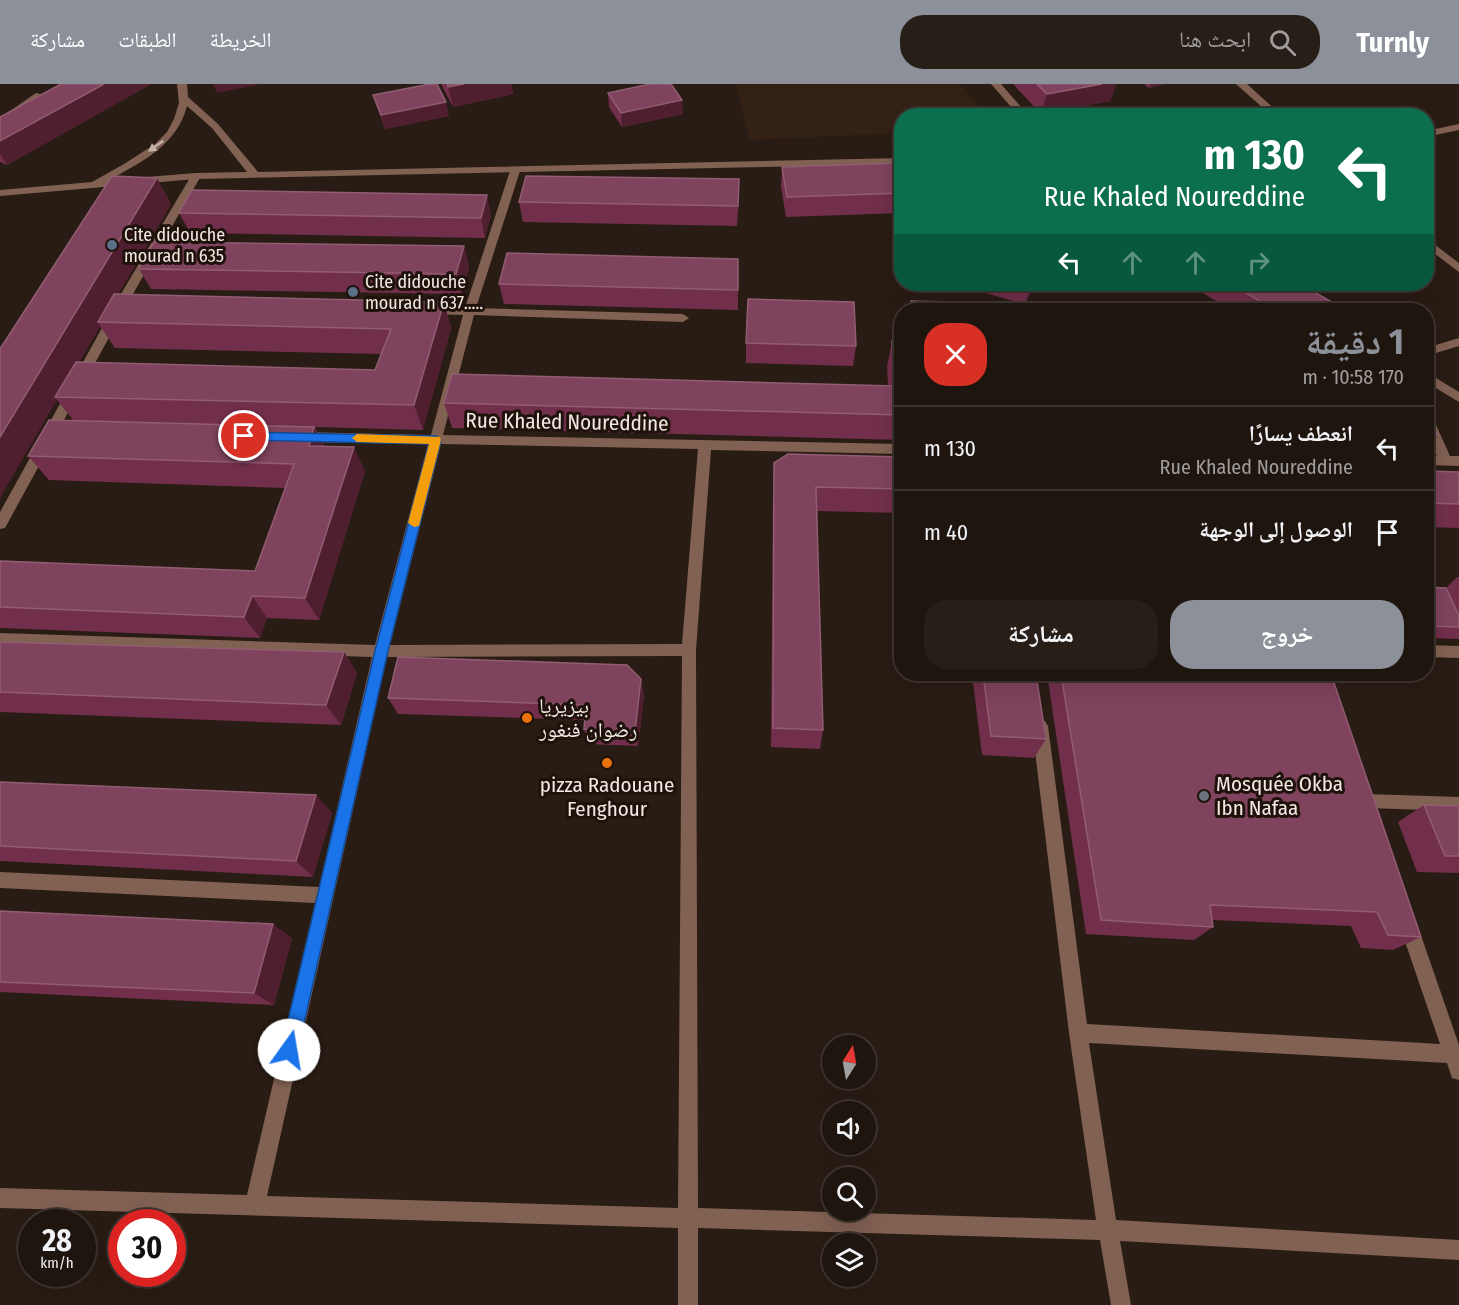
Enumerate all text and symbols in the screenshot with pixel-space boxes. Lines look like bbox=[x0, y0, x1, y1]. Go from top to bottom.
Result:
search box bbox=[900, 15, 1320, 69]
text: ابحث هنا bbox=[1179, 26, 1251, 53]
icon: search bbox=[1266, 26, 1299, 59]
text: Turnly bbox=[1356, 26, 1429, 59]
text: مشاركة bbox=[30, 27, 85, 53]
text: الطبقات bbox=[118, 27, 177, 53]
text: الخريطة bbox=[210, 27, 271, 53]
text: 130 m bbox=[1204, 130, 1305, 180]
icon: left bbox=[1326, 132, 1404, 210]
one-way arrow bbox=[148, 140, 164, 152]
text: Rue Khaled Noureddine bbox=[1044, 181, 1305, 213]
place label: Cite didouche mourad n 635 bbox=[124, 224, 225, 267]
marker: Cite didouche mourad n 635 bbox=[105, 238, 119, 252]
icon: left bbox=[1053, 246, 1086, 279]
icon: ahead bbox=[1116, 246, 1149, 279]
icon: ahead bbox=[1179, 246, 1212, 279]
icon: right bbox=[1242, 246, 1275, 279]
place label: Cite didouche mourad n 637..... bbox=[365, 271, 483, 314]
marker: Cite didouche mourad n 637..... bbox=[346, 285, 360, 299]
text: 1 دقيقة bbox=[1306, 320, 1404, 364]
button: close bbox=[924, 323, 987, 386]
text: 170 m · 10:58 bbox=[1302, 365, 1404, 389]
street label: Rue Khaled Noureddine bbox=[465, 407, 669, 437]
pin bbox=[218, 410, 269, 461]
icon: arrive bbox=[227, 419, 260, 452]
text: انعطف يسارًا bbox=[1249, 420, 1353, 447]
icon: left bbox=[1371, 432, 1404, 465]
text: 130 m bbox=[924, 435, 976, 462]
text: Rue Khaled Noureddine bbox=[1160, 455, 1353, 479]
text: الوصول إلى الوجهة bbox=[1199, 516, 1353, 543]
icon: arrive bbox=[1371, 516, 1404, 549]
text: 40 m bbox=[924, 519, 968, 546]
button: مشاركة bbox=[924, 600, 1158, 669]
button: خروج bbox=[1170, 600, 1404, 669]
place label: بيزيريا رضوان فنغور bbox=[538, 693, 637, 743]
marker: بيزيريا رضوان فنغور bbox=[520, 711, 534, 725]
marker: pizza Radouane Fenghour bbox=[600, 756, 614, 770]
place label: Mosquée Okba Ibn Nafaa bbox=[1216, 771, 1343, 821]
place label: pizza Radouane Fenghour bbox=[540, 772, 674, 822]
marker: Mosquée Okba Ibn Nafaa bbox=[1197, 789, 1211, 803]
position arrow bbox=[257, 1018, 321, 1082]
north arrow bbox=[822, 1035, 876, 1089]
map controls bbox=[822, 1035, 876, 1287]
button: sound bbox=[822, 1101, 876, 1155]
button: search bbox=[822, 1167, 876, 1221]
speed limit sign: 30 bbox=[108, 1209, 186, 1287]
text: 28 bbox=[42, 1223, 72, 1259]
button: layers bbox=[822, 1233, 876, 1287]
text: km/h bbox=[40, 1254, 74, 1272]

